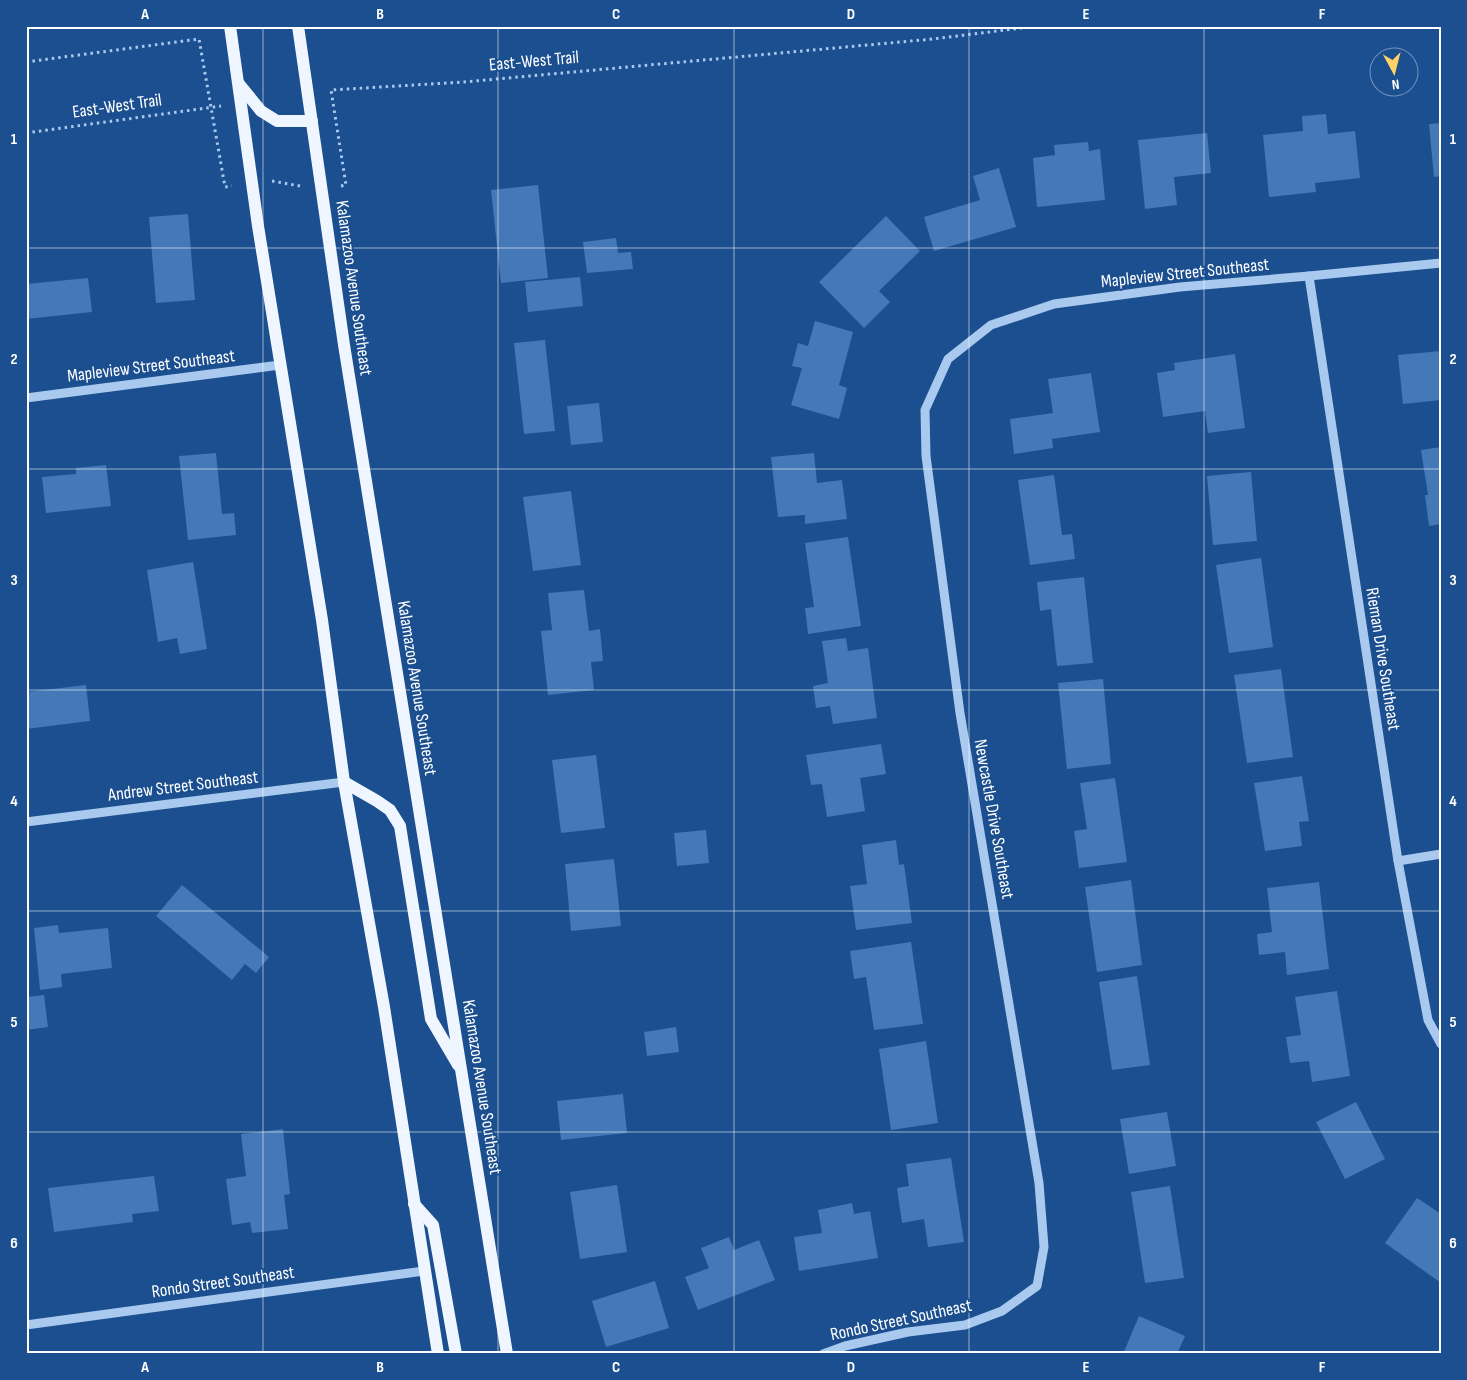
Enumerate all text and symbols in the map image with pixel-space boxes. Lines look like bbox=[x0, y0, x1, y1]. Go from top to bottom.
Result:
text: A bbox=[140, 5, 149, 24]
text: B bbox=[376, 5, 384, 24]
text: C bbox=[612, 5, 620, 24]
text: D bbox=[847, 5, 855, 24]
text: E bbox=[1083, 5, 1090, 24]
text: F bbox=[1319, 5, 1326, 24]
street label: East-West Trail bbox=[488, 47, 580, 75]
north arrow bbox=[1370, 48, 1420, 98]
text: N bbox=[1391, 76, 1400, 93]
street label: East-West Trail bbox=[71, 89, 163, 123]
text: 1 bbox=[11, 130, 18, 149]
text: 1 bbox=[1450, 130, 1457, 149]
street label: Kalamazoo Avenue Southeast bbox=[331, 199, 377, 377]
street label: Mapleview Street Southeast bbox=[1100, 254, 1271, 292]
street label: Mapleview Street Southeast bbox=[66, 345, 237, 387]
text: 2 bbox=[10, 350, 18, 369]
text: 2 bbox=[1449, 350, 1457, 369]
text: 3 bbox=[10, 571, 18, 590]
text: 3 bbox=[1449, 571, 1457, 590]
street label: Rieman Drive Southeast bbox=[1361, 586, 1405, 732]
street label: Kalamazoo Avenue Southeast bbox=[393, 599, 441, 777]
street label: Newcastle Drive Southeast bbox=[970, 737, 1018, 901]
street label: Andrew Street Southeast bbox=[106, 766, 260, 806]
text: 4 bbox=[10, 792, 18, 811]
text: 4 bbox=[1449, 792, 1457, 811]
street label: Kalamazoo Avenue Southeast bbox=[458, 998, 506, 1176]
text: 5 bbox=[10, 1013, 18, 1032]
text: 5 bbox=[1449, 1013, 1457, 1032]
text: 6 bbox=[10, 1234, 18, 1253]
text: 6 bbox=[1449, 1234, 1457, 1253]
street label: Rondo Street Southeast bbox=[150, 1262, 296, 1302]
street label: Rondo Street Southeast bbox=[828, 1295, 974, 1345]
text: A bbox=[140, 1358, 149, 1377]
text: B bbox=[376, 1358, 384, 1377]
text: C bbox=[612, 1358, 620, 1377]
text: D bbox=[847, 1358, 855, 1377]
text: E bbox=[1083, 1358, 1090, 1377]
text: F bbox=[1319, 1358, 1326, 1377]

